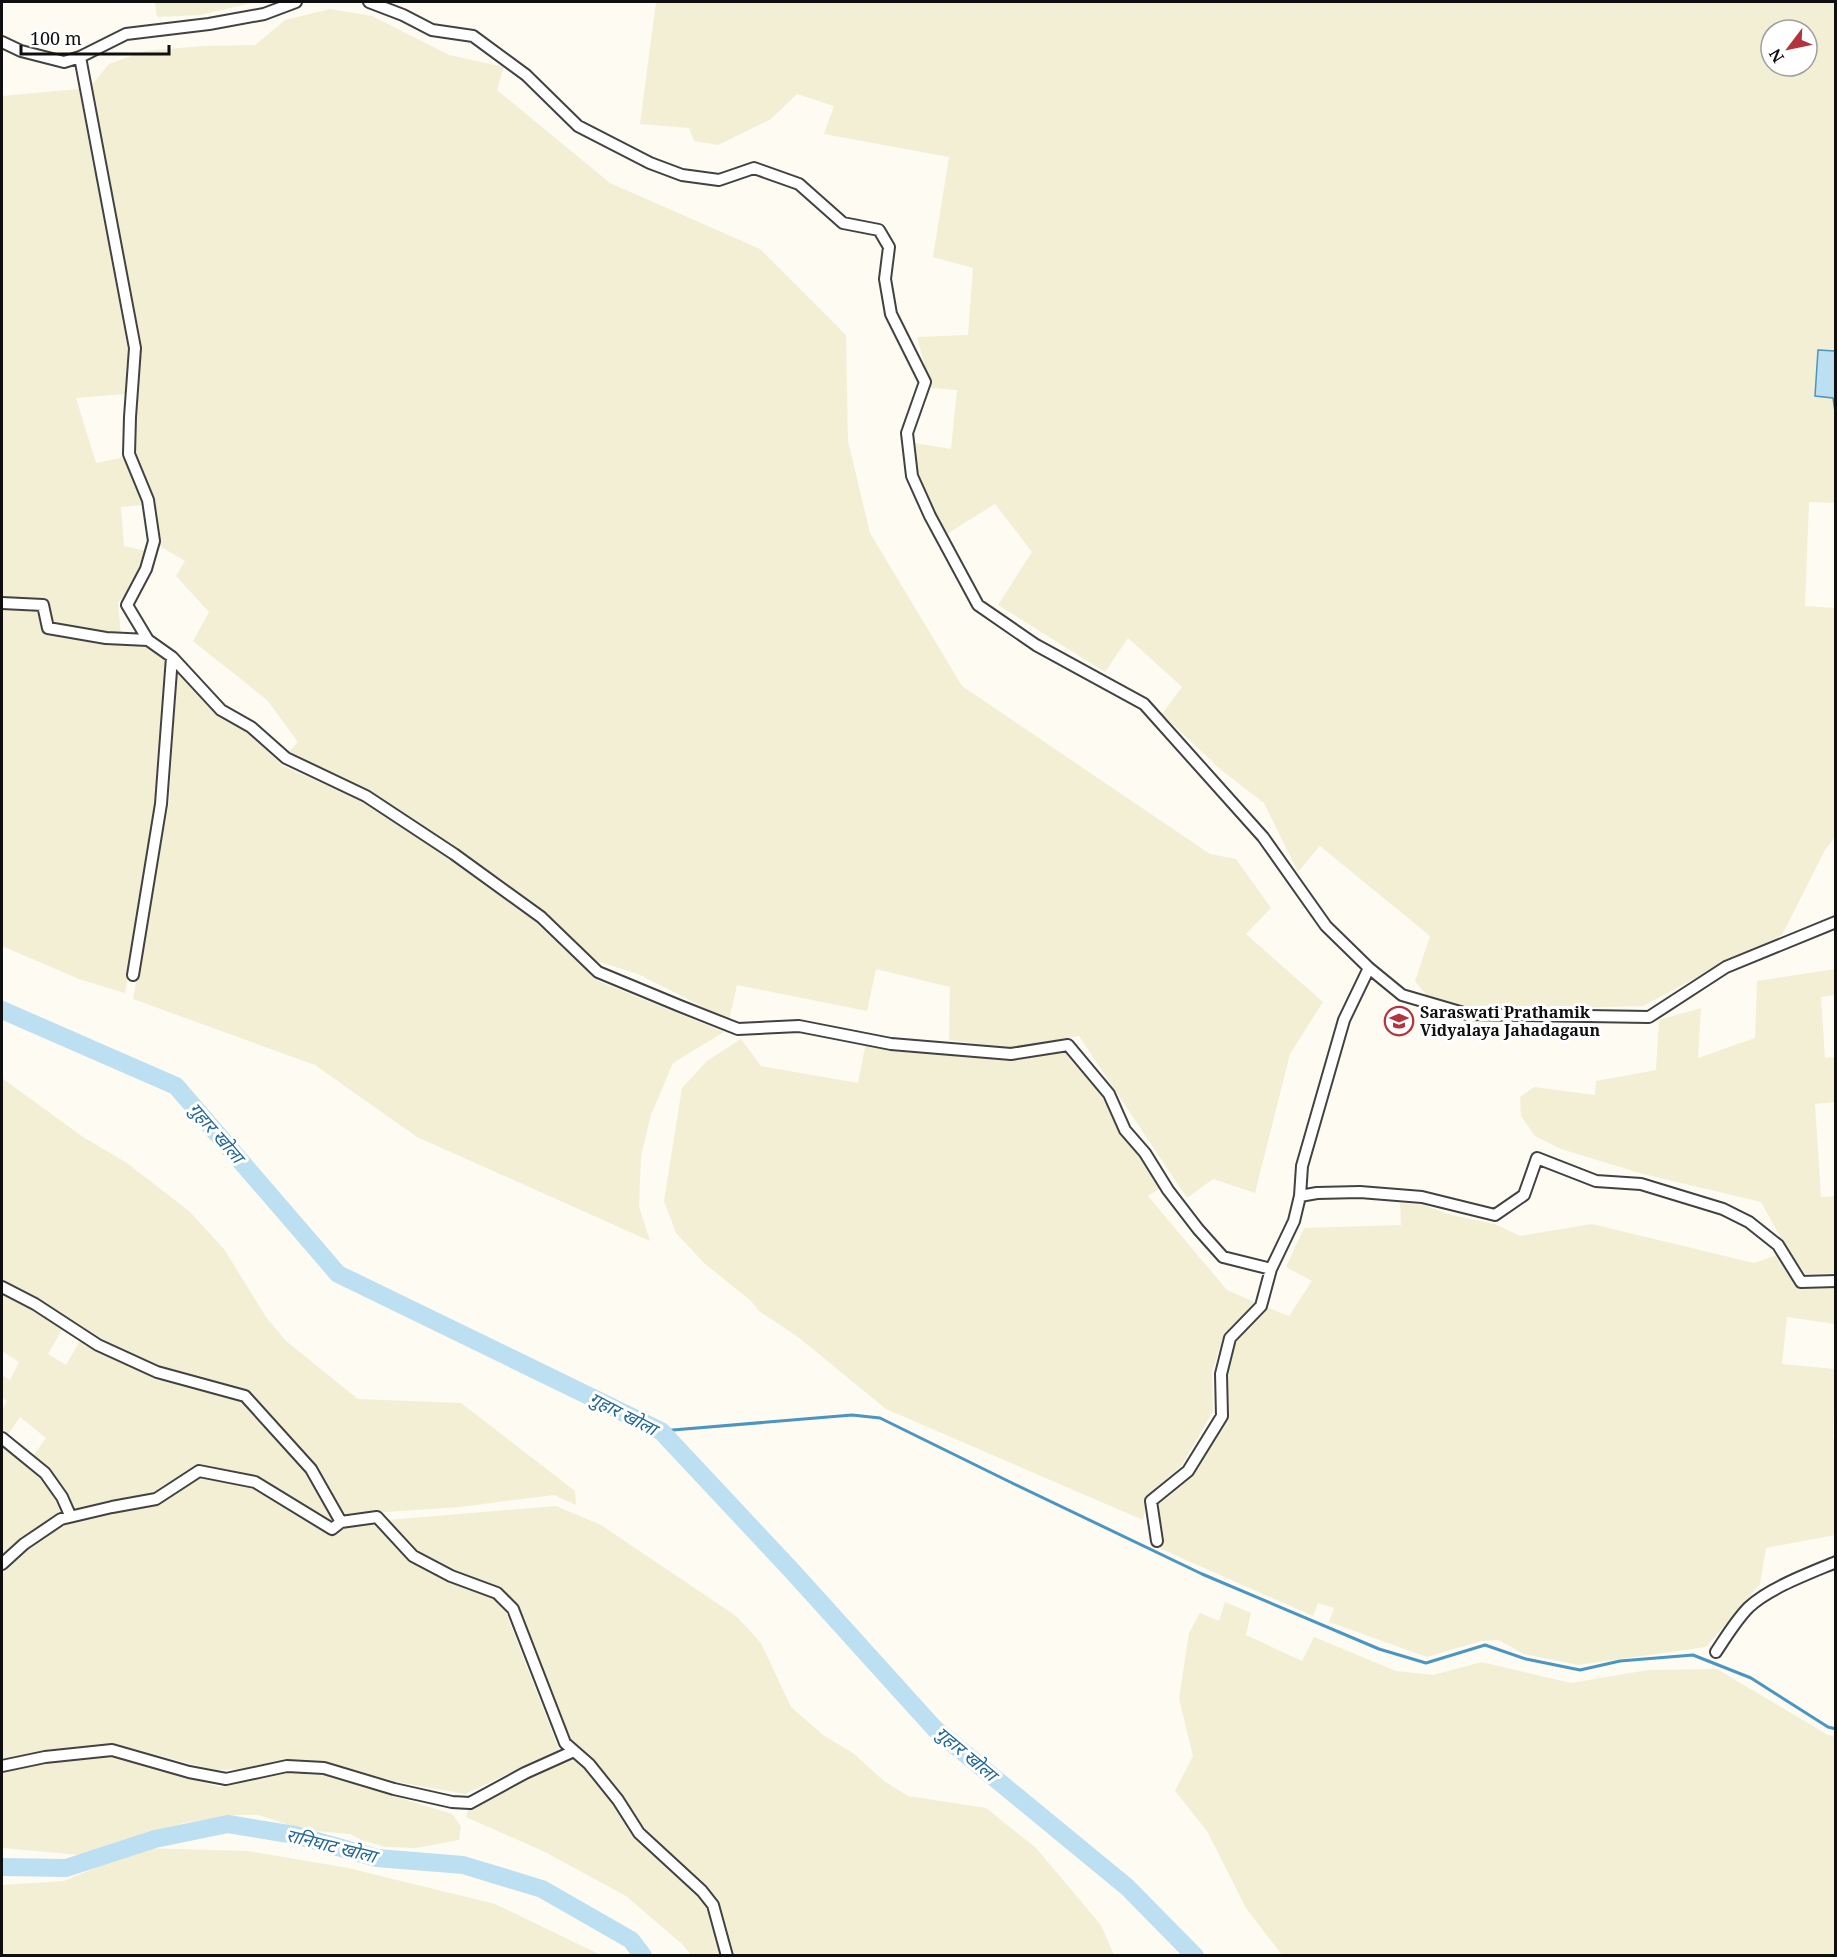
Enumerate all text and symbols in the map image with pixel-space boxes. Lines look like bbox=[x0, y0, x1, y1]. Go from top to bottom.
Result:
scale bar bbox=[21, 18, 170, 56]
north arrow bbox=[1759, 18, 1819, 78]
text: 100 m bbox=[30, 26, 82, 50]
text: N bbox=[1763, 44, 1789, 67]
place label: Saraswati Prathamik Vidyalaya Jahadagaun bbox=[1420, 1001, 1600, 1041]
school or university icon: Saraswati Prathamik Vidyalaya Jahadagaun bbox=[1383, 1005, 1415, 1037]
water label: गुहार खोला bbox=[184, 1097, 252, 1170]
water label: गुहार खोला bbox=[586, 1386, 664, 1442]
water label: गुहार खोला bbox=[931, 1721, 1005, 1788]
water label: रानिघाट खोला bbox=[284, 1822, 382, 1869]

